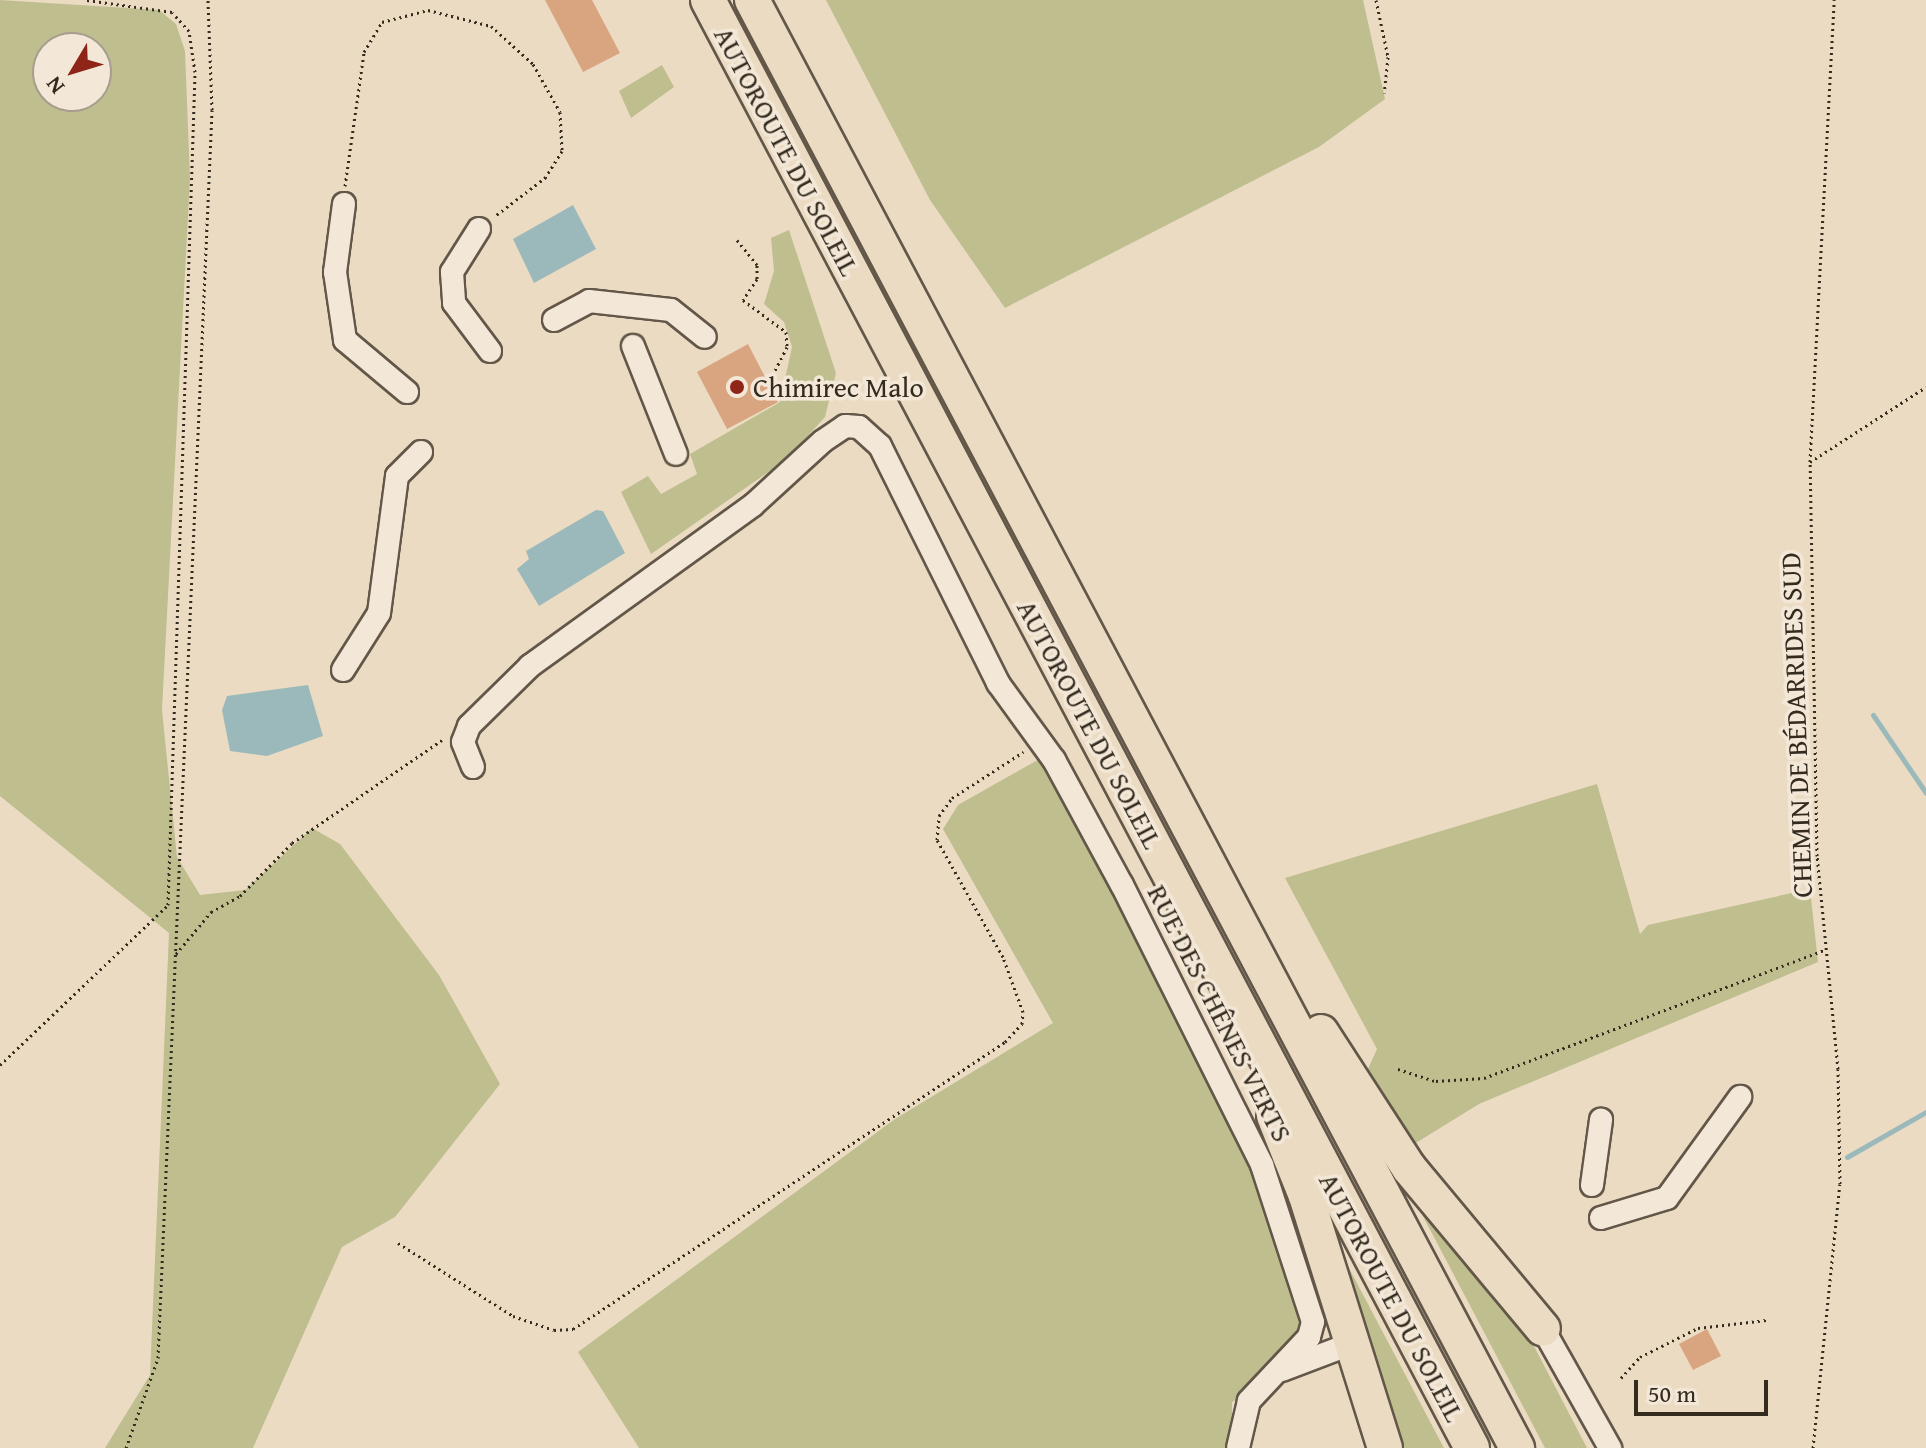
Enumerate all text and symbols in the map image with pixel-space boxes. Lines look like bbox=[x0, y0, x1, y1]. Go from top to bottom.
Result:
street label: AUTOROUTE DU SOLEIL bbox=[707, 21, 867, 281]
north arrow bbox=[32, 32, 112, 112]
text: N bbox=[38, 70, 72, 101]
place label: Chimirec Malo bbox=[753, 370, 924, 404]
marker: Chimirec Malo bbox=[728, 378, 746, 396]
street label: CHEMIN DE BÉDARRIDES SUD bbox=[1773, 552, 1819, 898]
street label: AUTOROUTE DU SOLEIL bbox=[1010, 594, 1170, 854]
street label: RUE DES CHÊNES VERTS bbox=[1141, 879, 1299, 1147]
street label: AUTOROUTE DU SOLEIL bbox=[1312, 1167, 1472, 1427]
scale bar bbox=[1638, 1364, 1772, 1414]
text: 50 m bbox=[1648, 1376, 1696, 1411]

